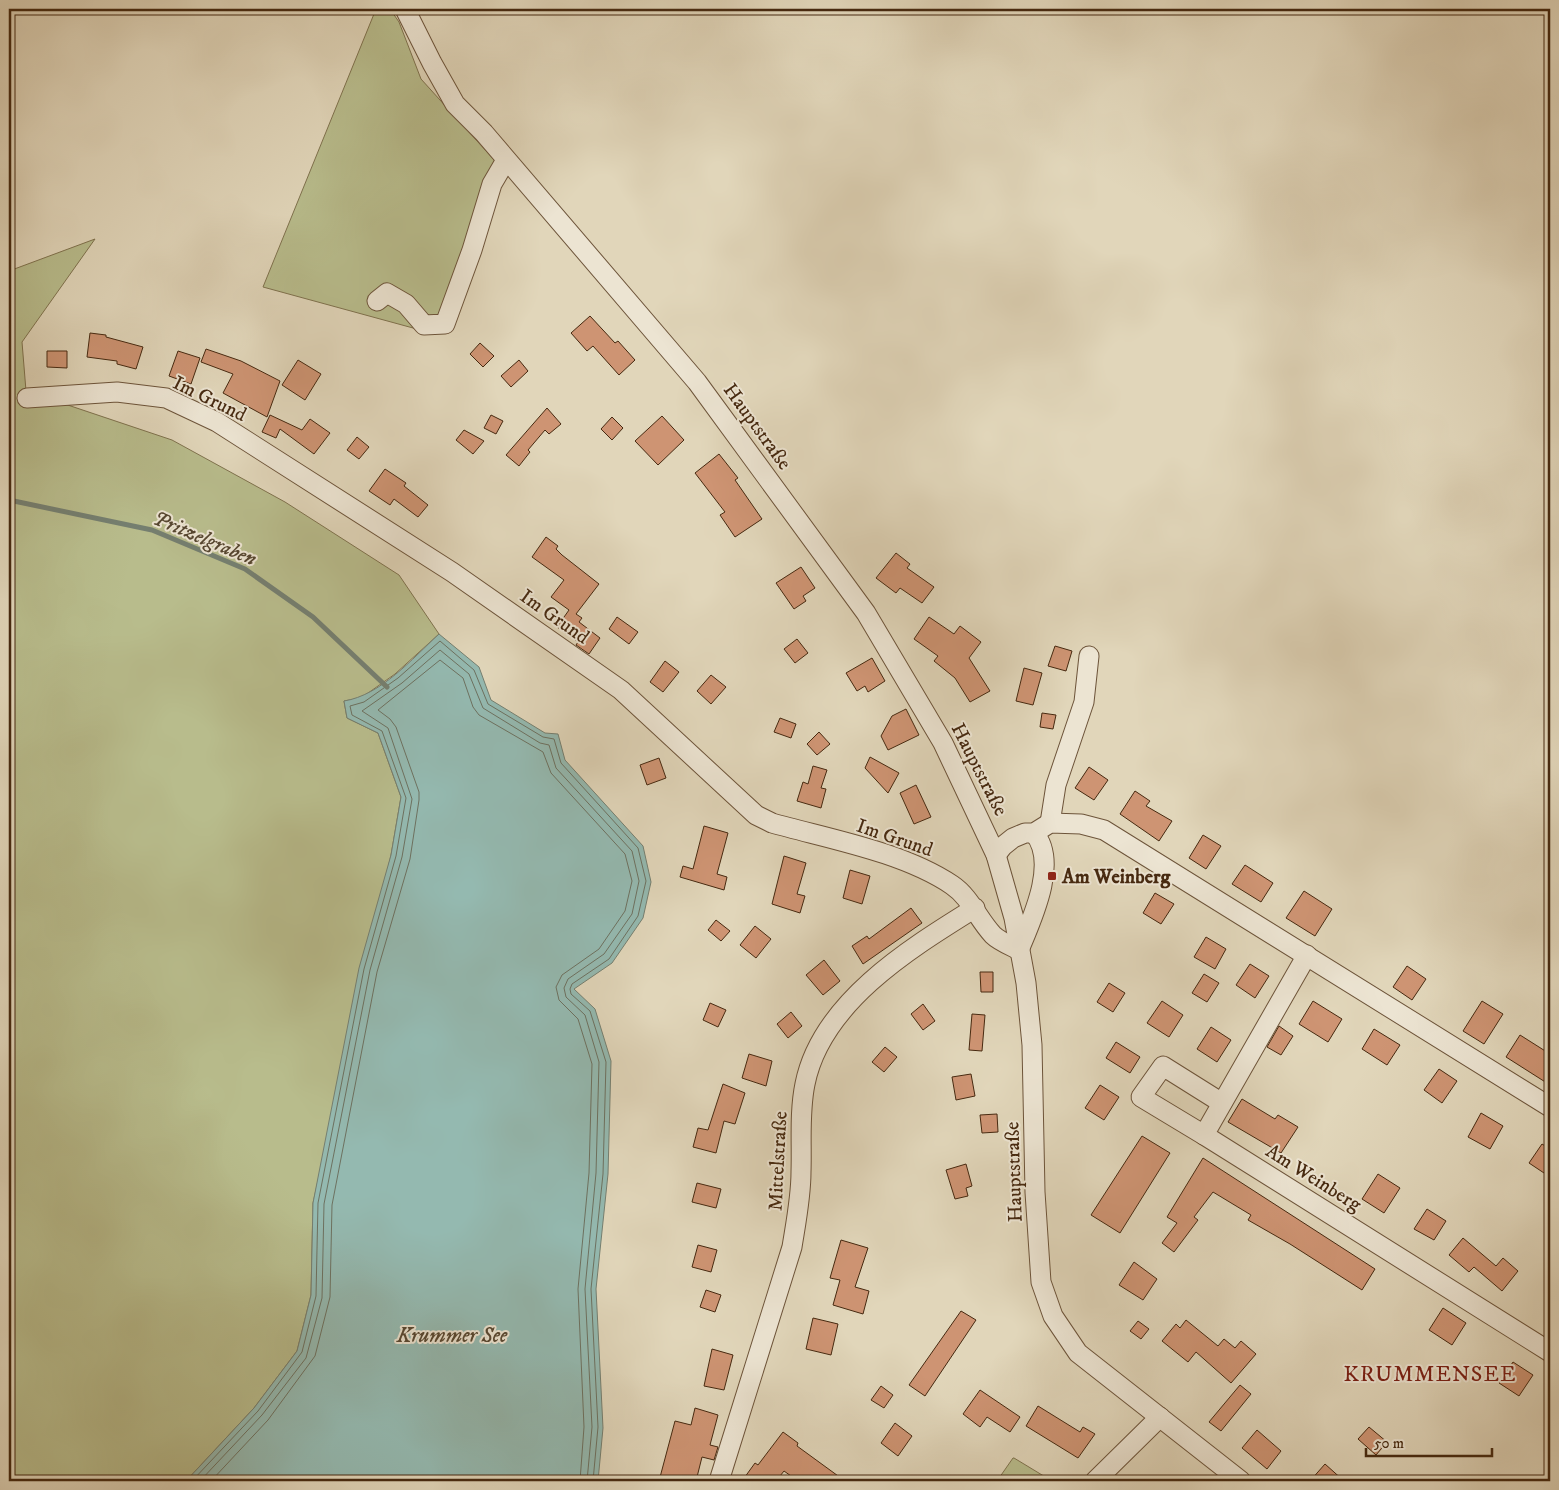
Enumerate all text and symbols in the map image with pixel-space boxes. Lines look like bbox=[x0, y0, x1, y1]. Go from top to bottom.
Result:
street label: Im Grund bbox=[168, 371, 250, 428]
street label: Hauptstraße bbox=[717, 379, 797, 475]
water label: Pritzelgraben bbox=[149, 505, 261, 573]
street label: Im Grund bbox=[515, 584, 594, 650]
street label: Hauptstraße bbox=[945, 719, 1013, 820]
street label: Im Grund bbox=[853, 814, 936, 863]
place label: Am Weinberg bbox=[1061, 865, 1171, 890]
marker: Am Weinberg bbox=[1046, 870, 1058, 882]
street label: Mittelstraße bbox=[763, 1111, 794, 1212]
street label: Hauptstraße bbox=[1000, 1121, 1029, 1223]
street label: Am Weinberg bbox=[1261, 1139, 1366, 1218]
water label: Krummer See bbox=[396, 1323, 508, 1349]
district label: KRUMMENSEE bbox=[1343, 1361, 1517, 1388]
scale bar bbox=[1366, 1425, 1493, 1457]
text: 50 m bbox=[1374, 1434, 1404, 1453]

